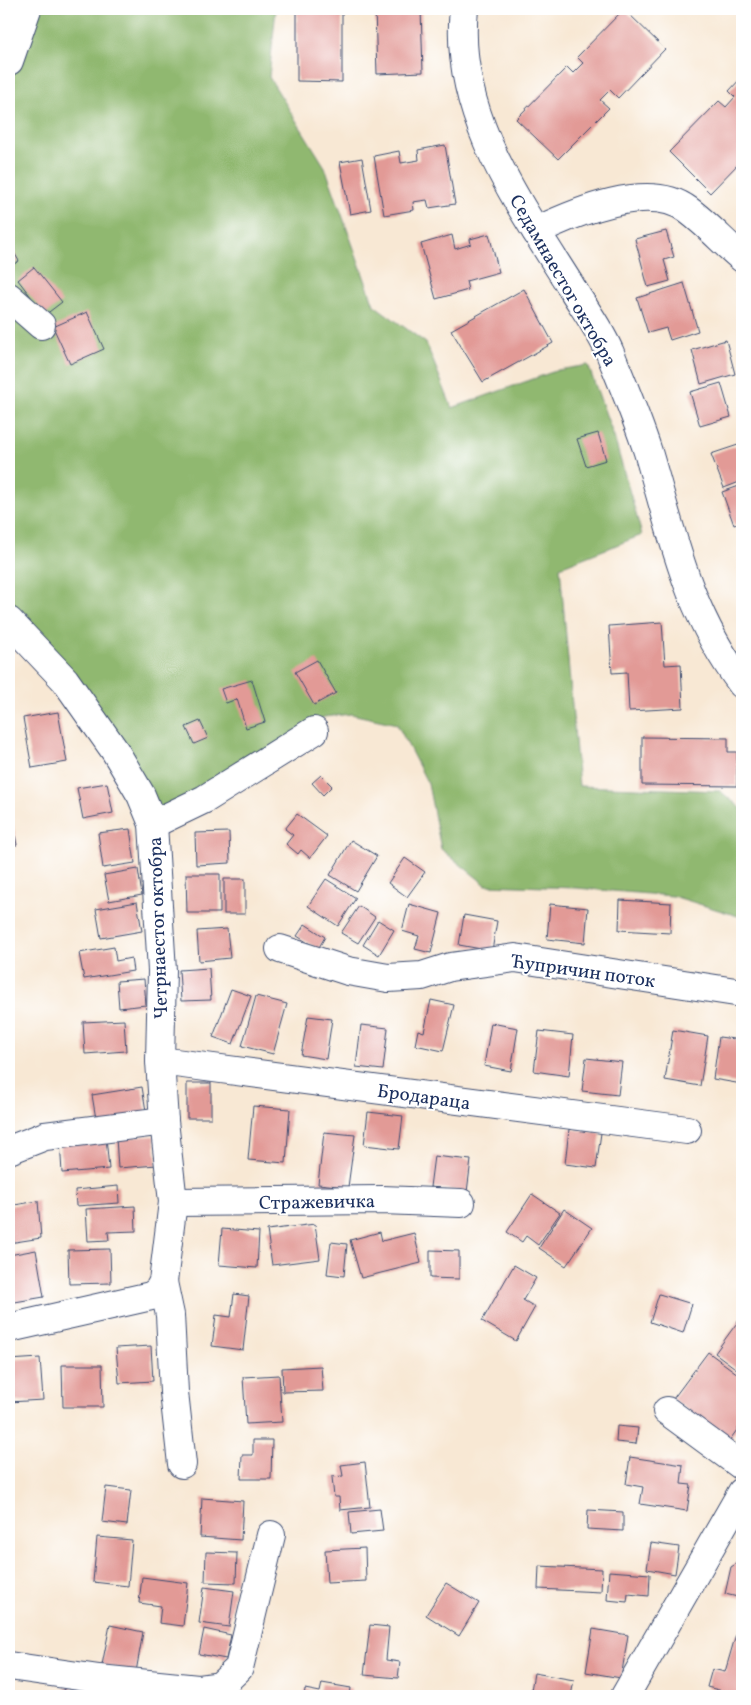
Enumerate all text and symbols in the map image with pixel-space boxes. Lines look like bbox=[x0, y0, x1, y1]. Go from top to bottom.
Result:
street label: Седамнаестог октобра bbox=[502, 190, 622, 372]
street label: Четрнаестог октобра bbox=[143, 836, 175, 1020]
street label: Ћупричин поток bbox=[509, 949, 657, 995]
street label: Бродараца bbox=[375, 1079, 472, 1117]
street label: Стражевичка bbox=[259, 1189, 375, 1217]

